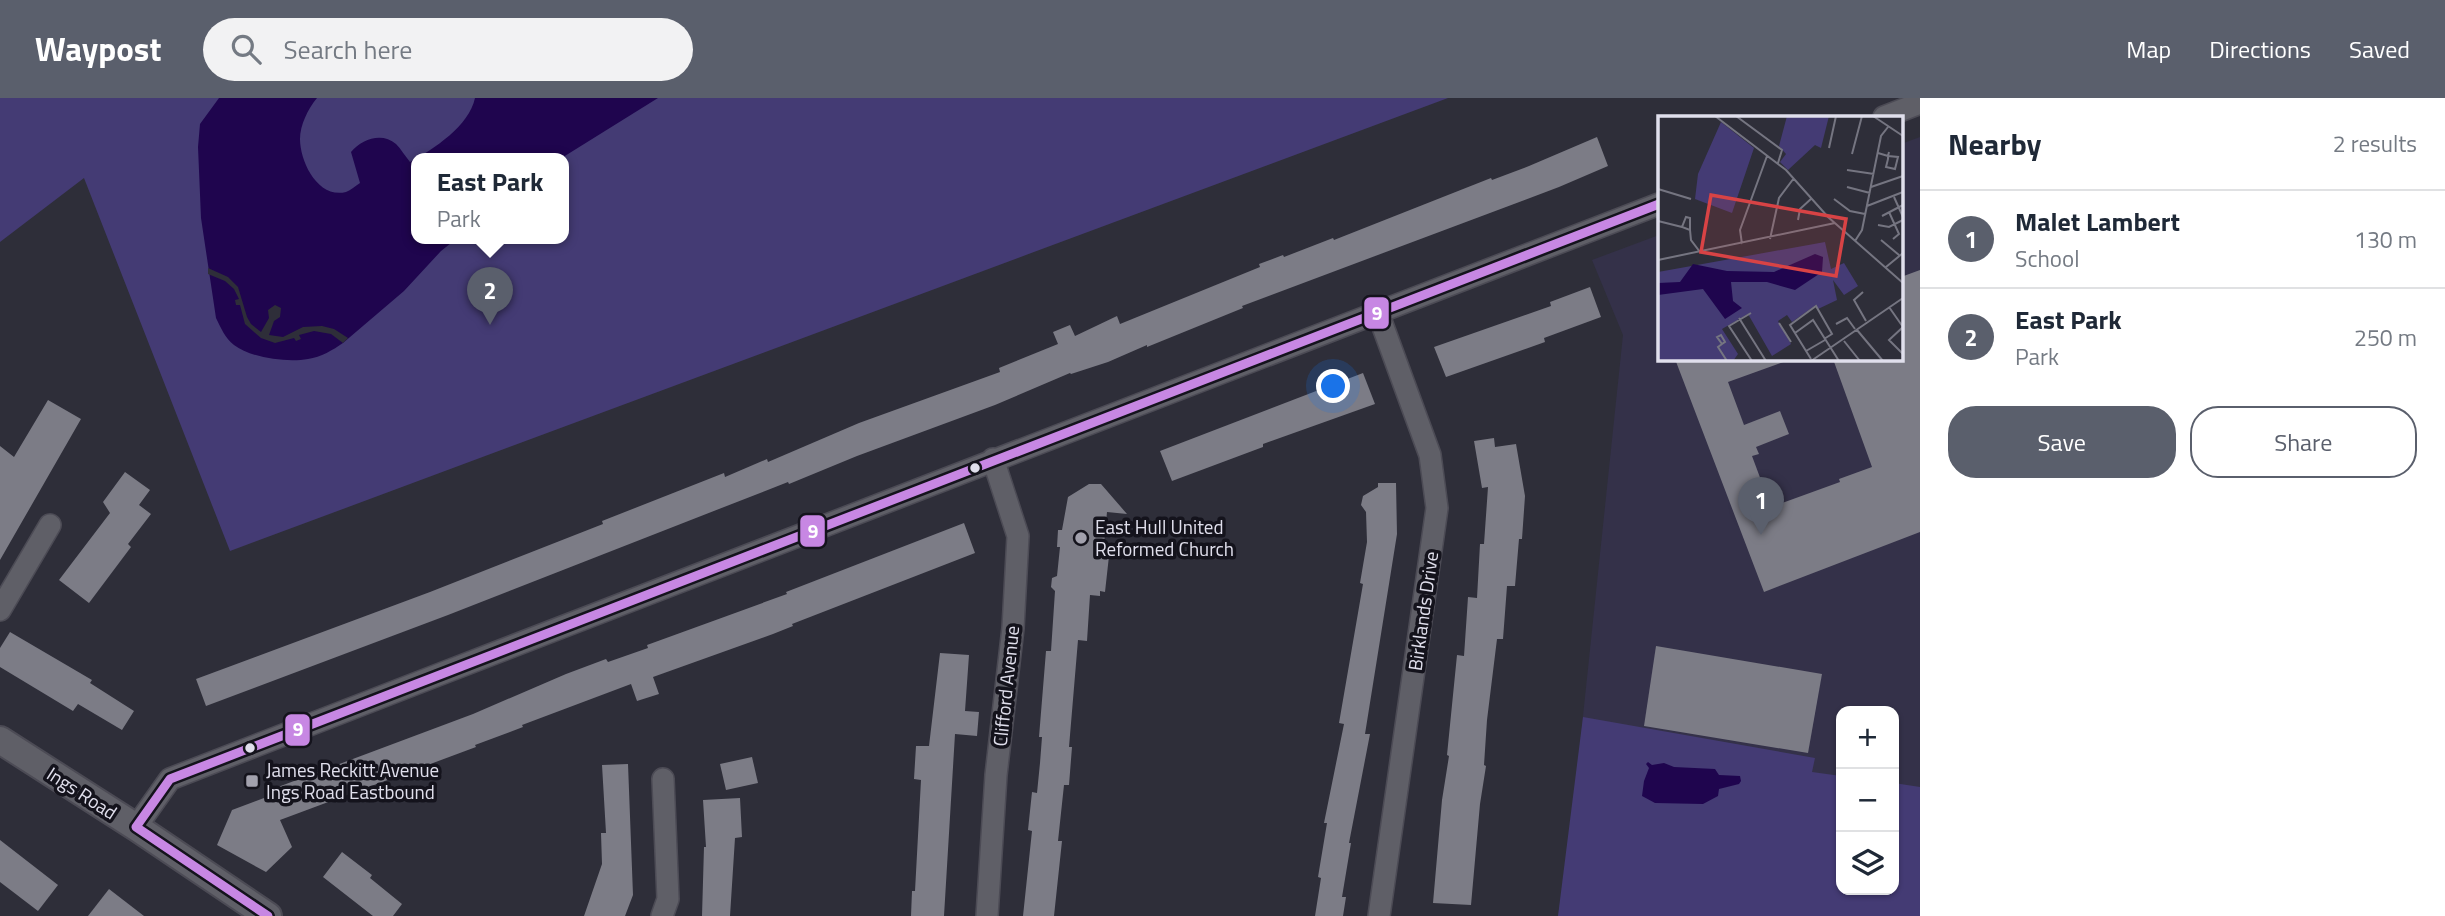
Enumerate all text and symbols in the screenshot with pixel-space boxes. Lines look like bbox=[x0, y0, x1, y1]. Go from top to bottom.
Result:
search box bbox=[203, 18, 693, 81]
text: Waypost bbox=[35, 24, 161, 74]
icon: search bbox=[227, 30, 265, 68]
text: Search here bbox=[283, 30, 412, 69]
text: Map bbox=[2126, 31, 2171, 67]
text: Directions bbox=[2209, 31, 2311, 67]
text: Saved bbox=[2349, 31, 2410, 67]
inset map bbox=[1658, 116, 1902, 360]
text: Nearby bbox=[1948, 121, 2041, 167]
text: 2 results bbox=[2333, 126, 2417, 161]
popup bbox=[411, 153, 569, 244]
text: East Park bbox=[437, 162, 543, 201]
text: Park bbox=[437, 201, 481, 236]
text: Malet Lambert bbox=[2015, 202, 2180, 241]
text: 1 bbox=[1965, 222, 1977, 257]
text: 130 m bbox=[2354, 222, 2417, 257]
text: School bbox=[2015, 241, 2079, 276]
pin: 2 bbox=[467, 267, 513, 325]
line badge: 9 bbox=[1363, 296, 1390, 330]
text: 9 bbox=[1372, 298, 1382, 327]
text: East Park bbox=[2015, 300, 2122, 339]
text: 2 bbox=[1965, 320, 1977, 355]
text: 250 m bbox=[2354, 320, 2417, 355]
text: Park bbox=[2015, 339, 2059, 374]
your location bbox=[1316, 369, 1350, 403]
button: Save bbox=[1948, 406, 2176, 478]
button: Share bbox=[2190, 406, 2417, 478]
unlabelled marker bbox=[968, 461, 982, 475]
pin: 1 bbox=[1738, 477, 1784, 535]
place label: East Hull United Reformed Church bbox=[1095, 512, 1234, 563]
line badge: 9 bbox=[799, 514, 826, 548]
text: 9 bbox=[808, 516, 818, 545]
marker: East Hull United Reformed Church bbox=[1073, 530, 1089, 546]
street label: Birklands Drive bbox=[1400, 549, 1445, 673]
street label: Clifford Avenue bbox=[985, 624, 1026, 748]
map controls bbox=[1836, 706, 1899, 895]
button: + bbox=[1836, 706, 1899, 769]
line badge: 9 bbox=[284, 713, 311, 747]
text: 9 bbox=[293, 714, 303, 743]
unlabelled marker bbox=[243, 741, 257, 755]
place label: James Reckitt Avenue Ings Road Eastbound bbox=[266, 755, 439, 806]
street label: Ings Road bbox=[41, 759, 123, 826]
button: − bbox=[1836, 769, 1899, 832]
marker: James Reckitt Avenue Ings Road Eastbound bbox=[244, 773, 260, 789]
button: layers bbox=[1836, 832, 1899, 895]

